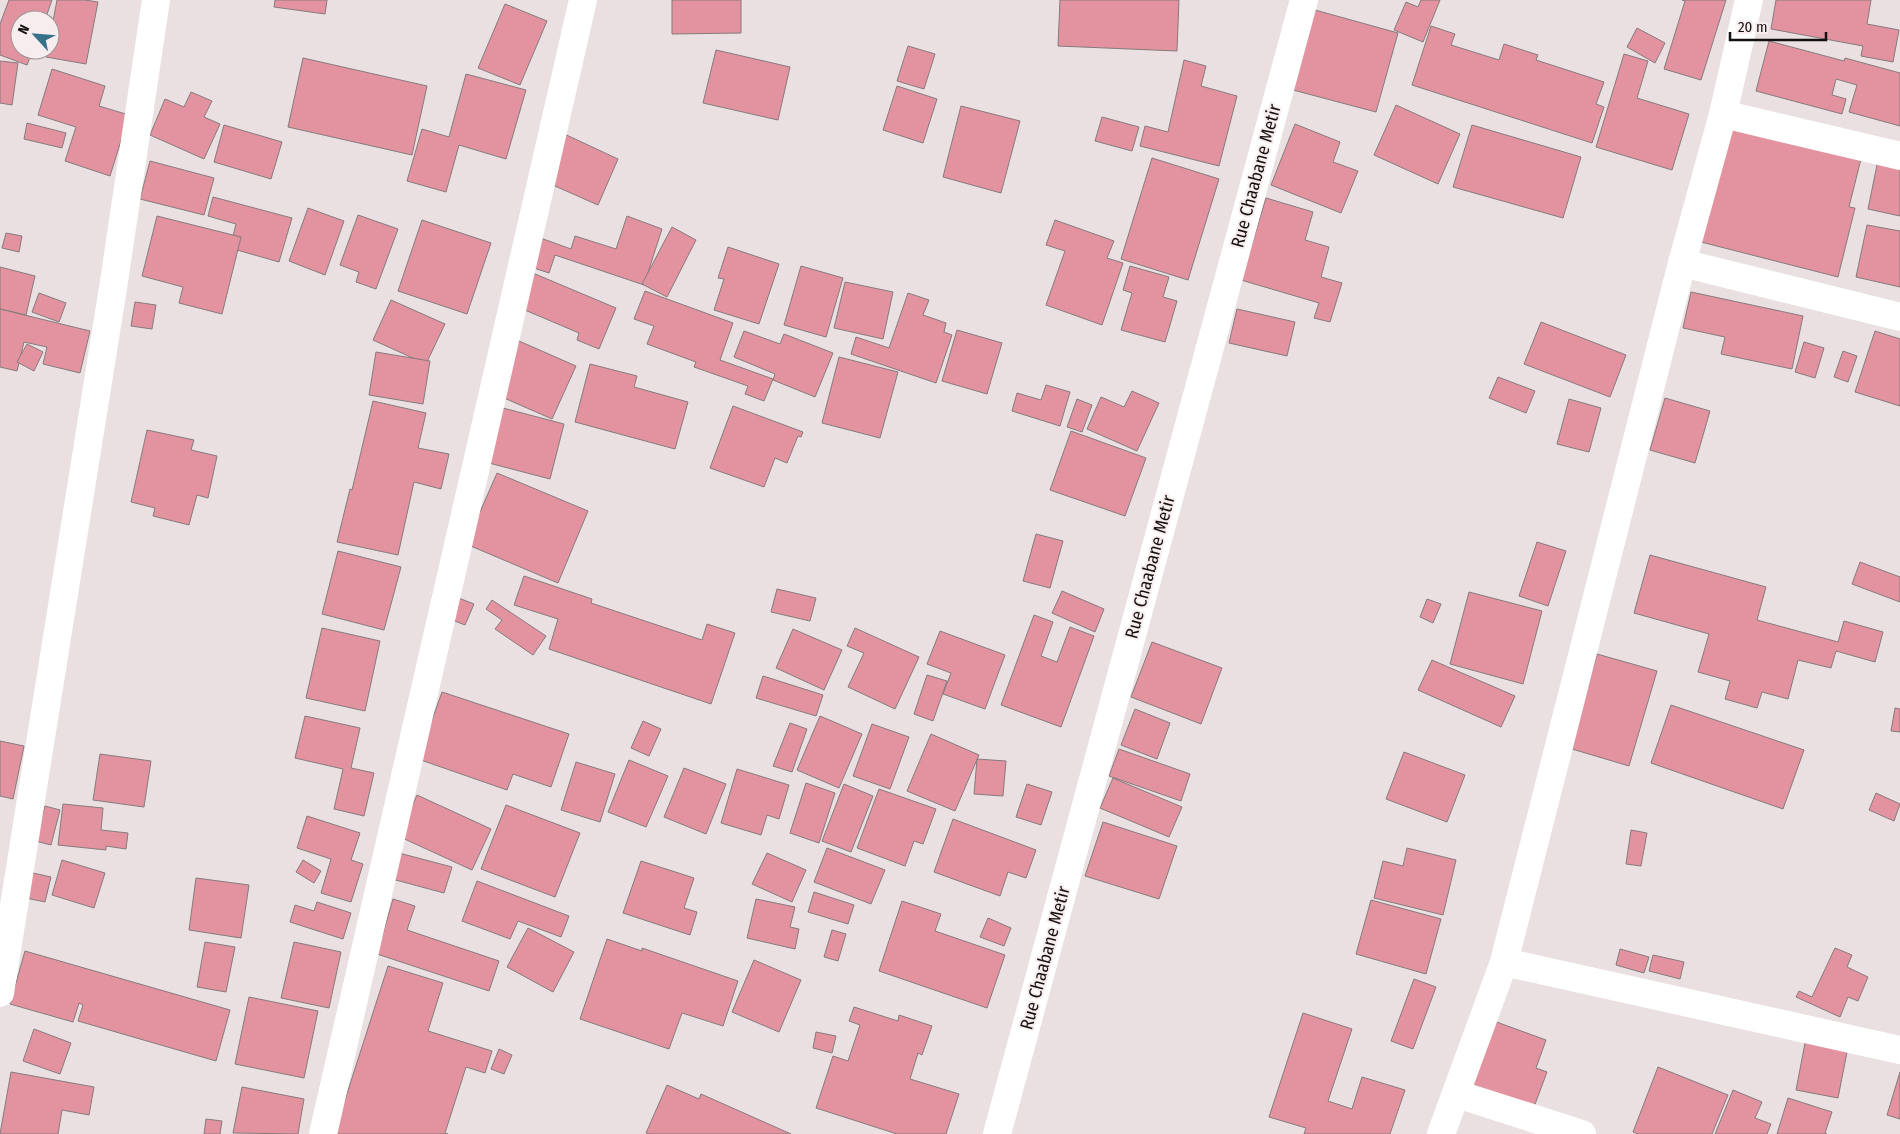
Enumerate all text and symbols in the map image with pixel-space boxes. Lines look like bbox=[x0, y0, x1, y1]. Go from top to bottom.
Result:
north arrow bbox=[10, 10, 60, 60]
scale bar bbox=[1730, 10, 1826, 42]
text: 20 m bbox=[1738, 18, 1768, 36]
text: N bbox=[14, 22, 33, 37]
street label: Rue Chaabane Metir bbox=[1226, 101, 1286, 250]
street label: Rue Chaabane Metir bbox=[1120, 492, 1180, 641]
street label: Rue Chaabane Metir bbox=[1015, 883, 1075, 1032]

